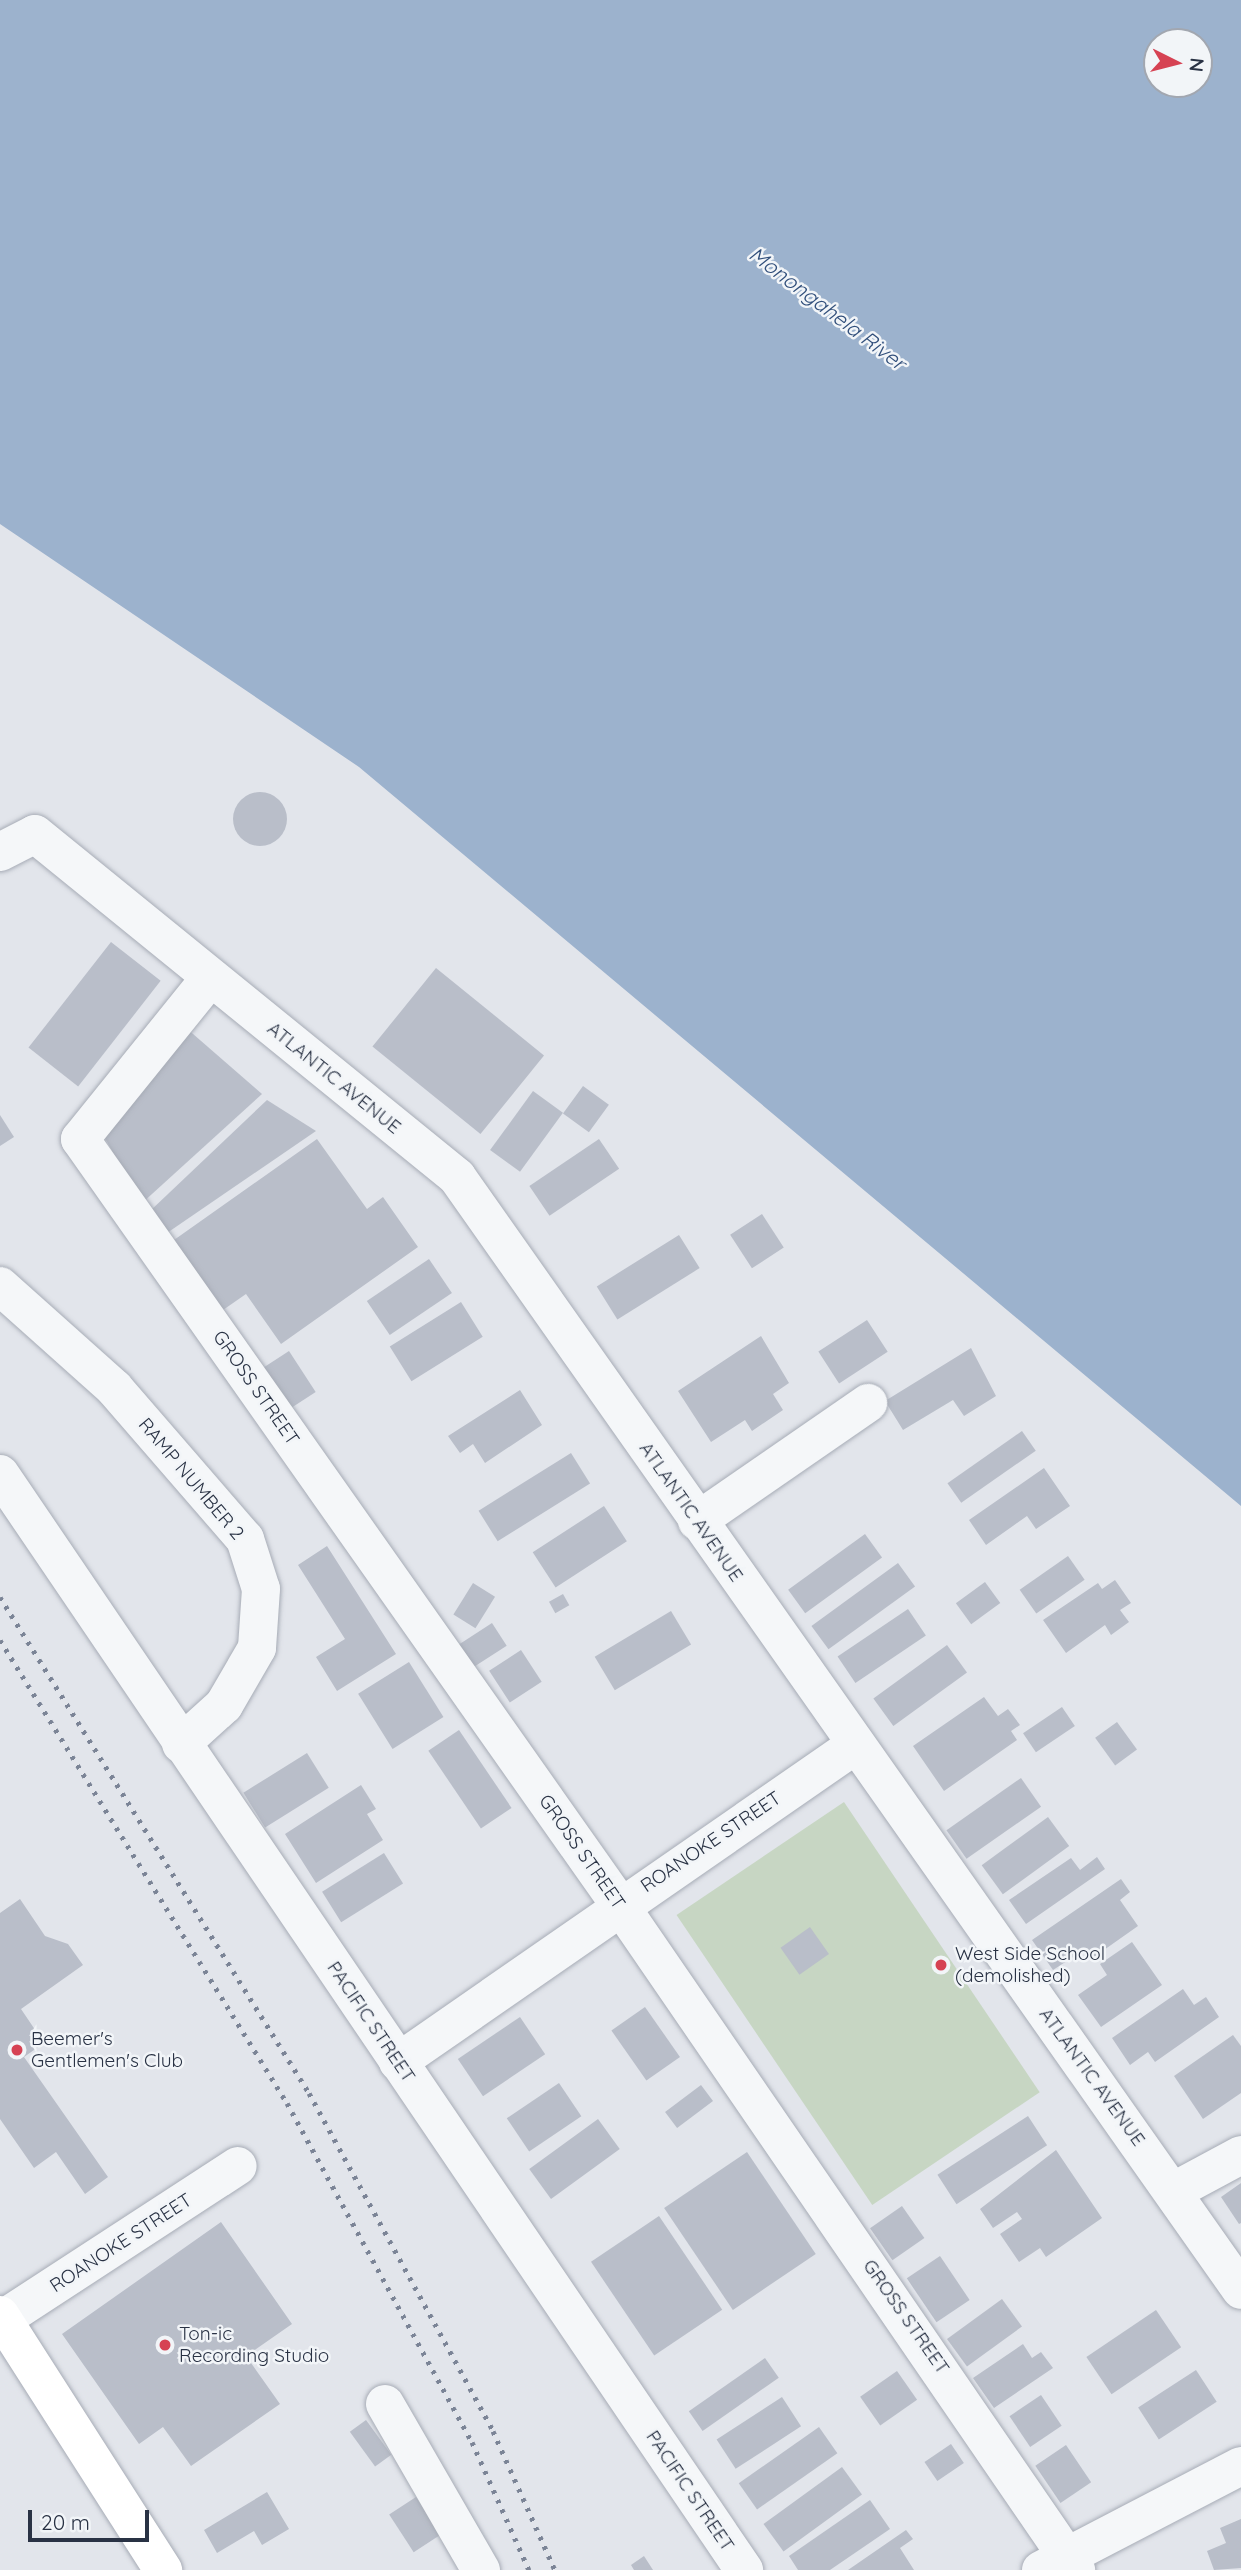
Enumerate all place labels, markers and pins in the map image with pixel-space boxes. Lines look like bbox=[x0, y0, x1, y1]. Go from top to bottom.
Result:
place label: West Side School (demolished) bbox=[955, 1943, 1105, 1987]
marker: West Side School (demolished) bbox=[933, 1957, 949, 1973]
place label: Beemer's Gentlemen's Club bbox=[31, 2028, 183, 2072]
marker: Beemer's Gentlemen's Club bbox=[9, 2042, 25, 2058]
place label: Ton-ic Recording Studio bbox=[179, 2323, 329, 2367]
marker: Ton-ic Recording Studio bbox=[157, 2337, 173, 2353]

